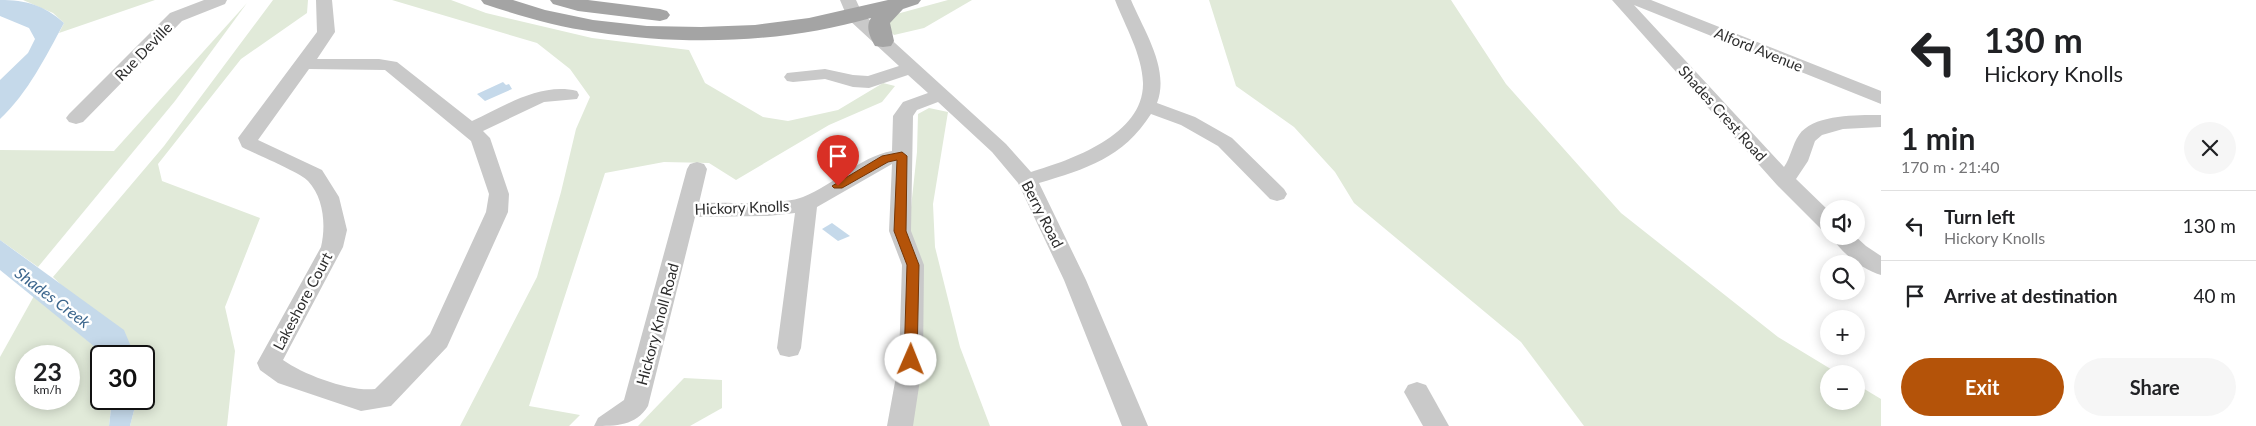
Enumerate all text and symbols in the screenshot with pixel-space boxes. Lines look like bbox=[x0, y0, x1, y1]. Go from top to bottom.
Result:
street label: Rue Deville bbox=[111, 18, 175, 84]
text: 130 m bbox=[1984, 18, 2083, 60]
icon: left bbox=[1901, 20, 1966, 85]
street label: Alford Avenue bbox=[1712, 23, 1806, 75]
text: Hickory Knolls bbox=[1984, 60, 2123, 87]
street label: Shades Crest Road bbox=[1675, 61, 1771, 165]
text: 1 min bbox=[1901, 120, 1975, 156]
button: close bbox=[2184, 122, 2236, 174]
pin bbox=[817, 135, 859, 186]
icon: arrive bbox=[824, 142, 852, 170]
text: 170 m · 21:40 bbox=[1901, 157, 2000, 176]
street label: Berry Road bbox=[1018, 177, 1068, 251]
street label: Hickory Knolls bbox=[694, 196, 790, 218]
map controls bbox=[1820, 200, 1865, 410]
button: sound bbox=[1820, 200, 1865, 245]
text: Turn left bbox=[1944, 205, 2015, 228]
icon: left bbox=[1901, 212, 1929, 240]
text: 130 m bbox=[2182, 214, 2236, 237]
text: Hickory Knolls bbox=[1944, 228, 2045, 247]
street label: Lakeshore Court bbox=[269, 248, 336, 353]
button: search bbox=[1820, 255, 1865, 300]
street label: Hickory Knoll Road bbox=[632, 261, 682, 387]
water label: Shades Creek bbox=[12, 263, 95, 332]
icon: arrive bbox=[1901, 282, 1929, 310]
text: Arrive at destination bbox=[1944, 284, 2117, 307]
text: 40 m bbox=[2193, 284, 2236, 307]
button: + bbox=[1820, 310, 1865, 355]
position arrow bbox=[884, 333, 936, 385]
speed limit sign: 30 bbox=[90, 345, 155, 410]
text: 23 bbox=[33, 356, 62, 386]
button: Exit bbox=[1901, 358, 2064, 416]
button: Share bbox=[2074, 358, 2236, 416]
button: − bbox=[1820, 365, 1865, 410]
text: km/h bbox=[33, 382, 62, 397]

